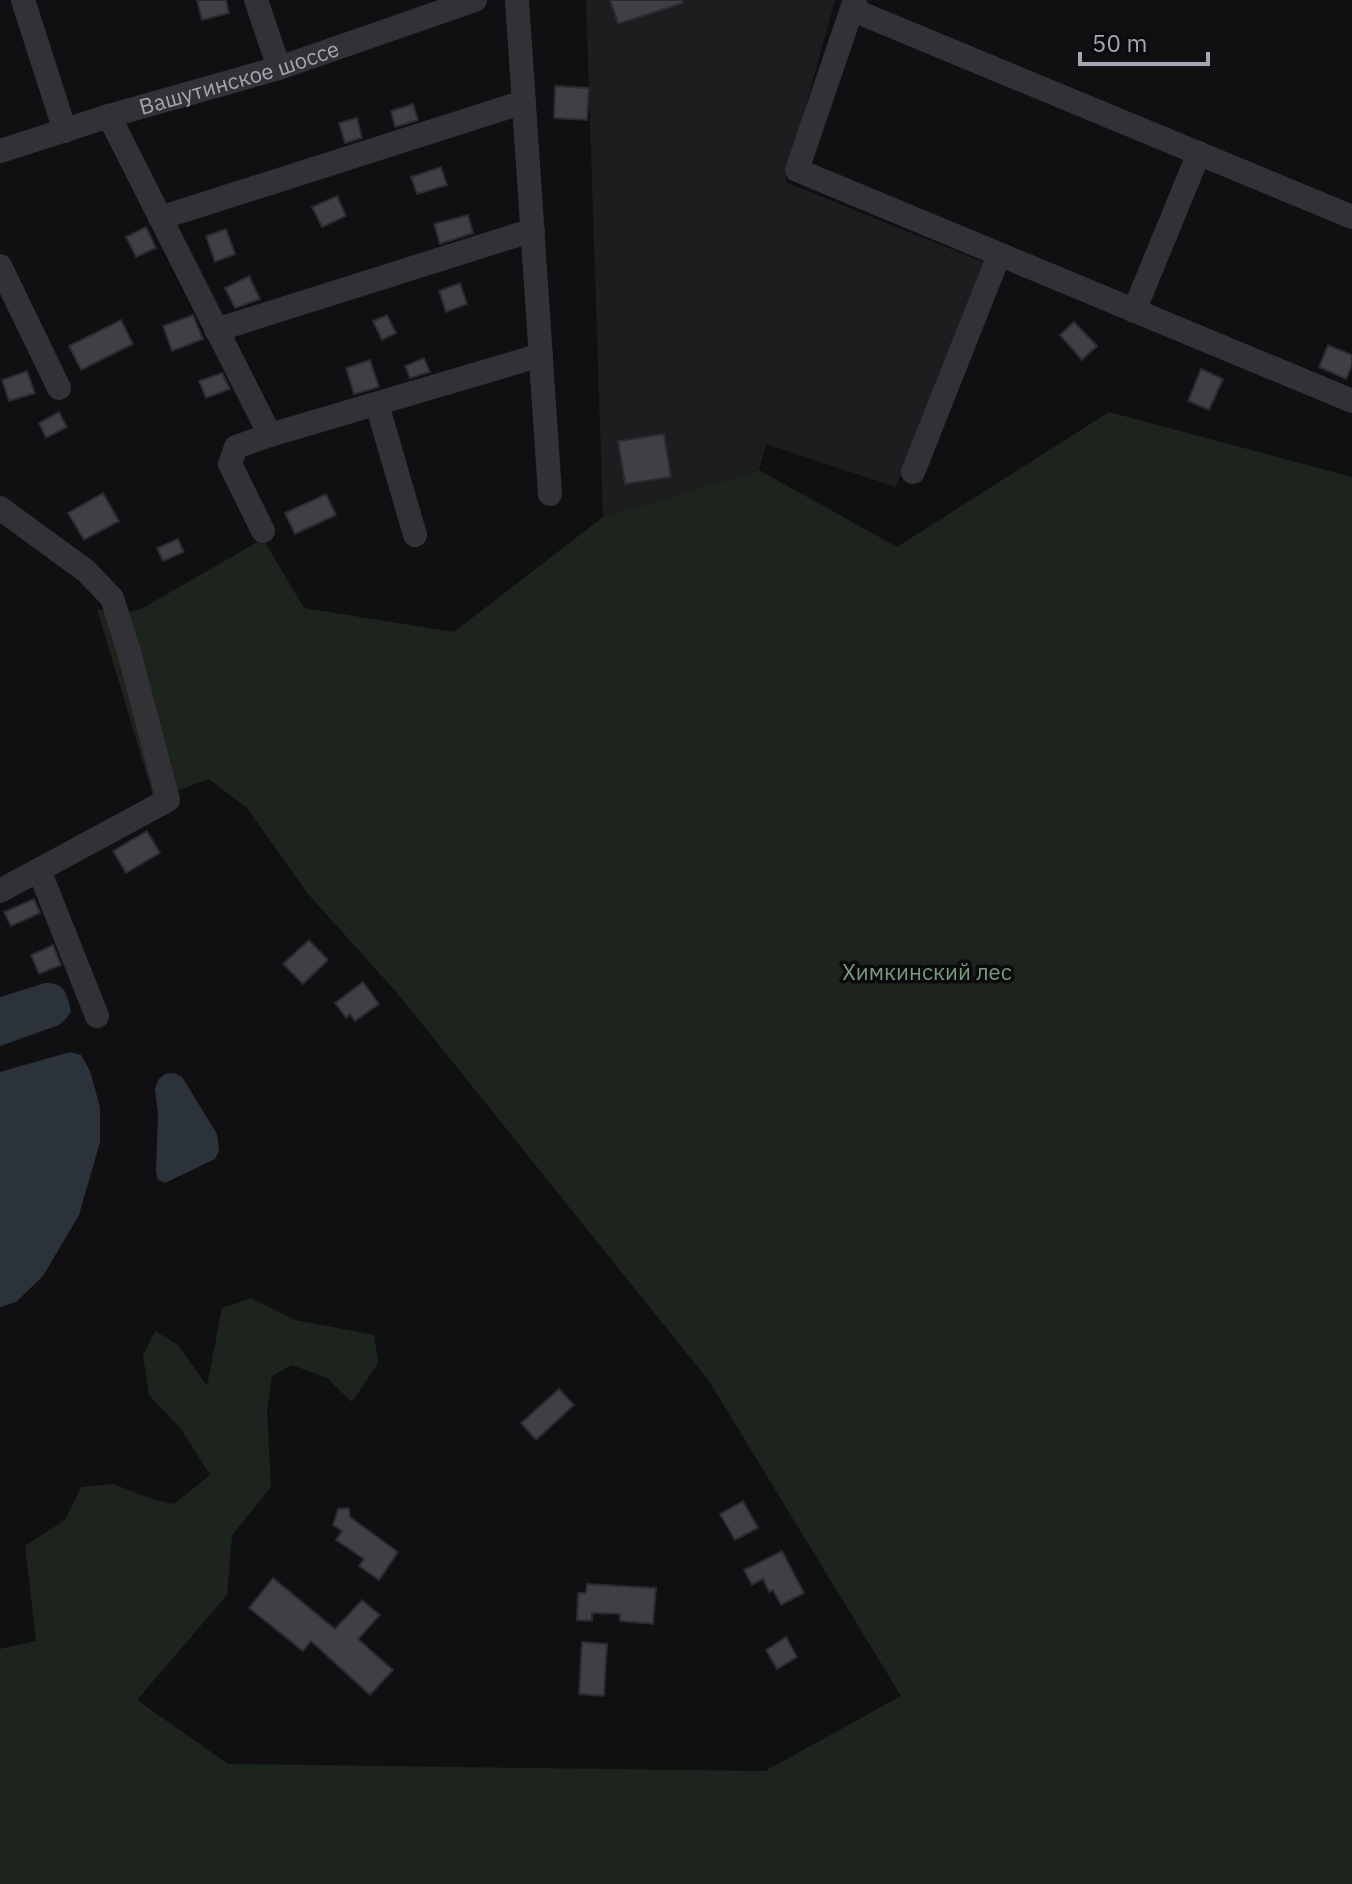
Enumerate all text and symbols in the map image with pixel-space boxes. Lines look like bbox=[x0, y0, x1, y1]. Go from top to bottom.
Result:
scale bar bbox=[1080, 16, 1208, 66]
text: 50 m bbox=[1092, 27, 1147, 59]
street label: Вашутинское шоссе bbox=[136, 33, 343, 121]
park label: Химкинский лес bbox=[842, 957, 1012, 986]

